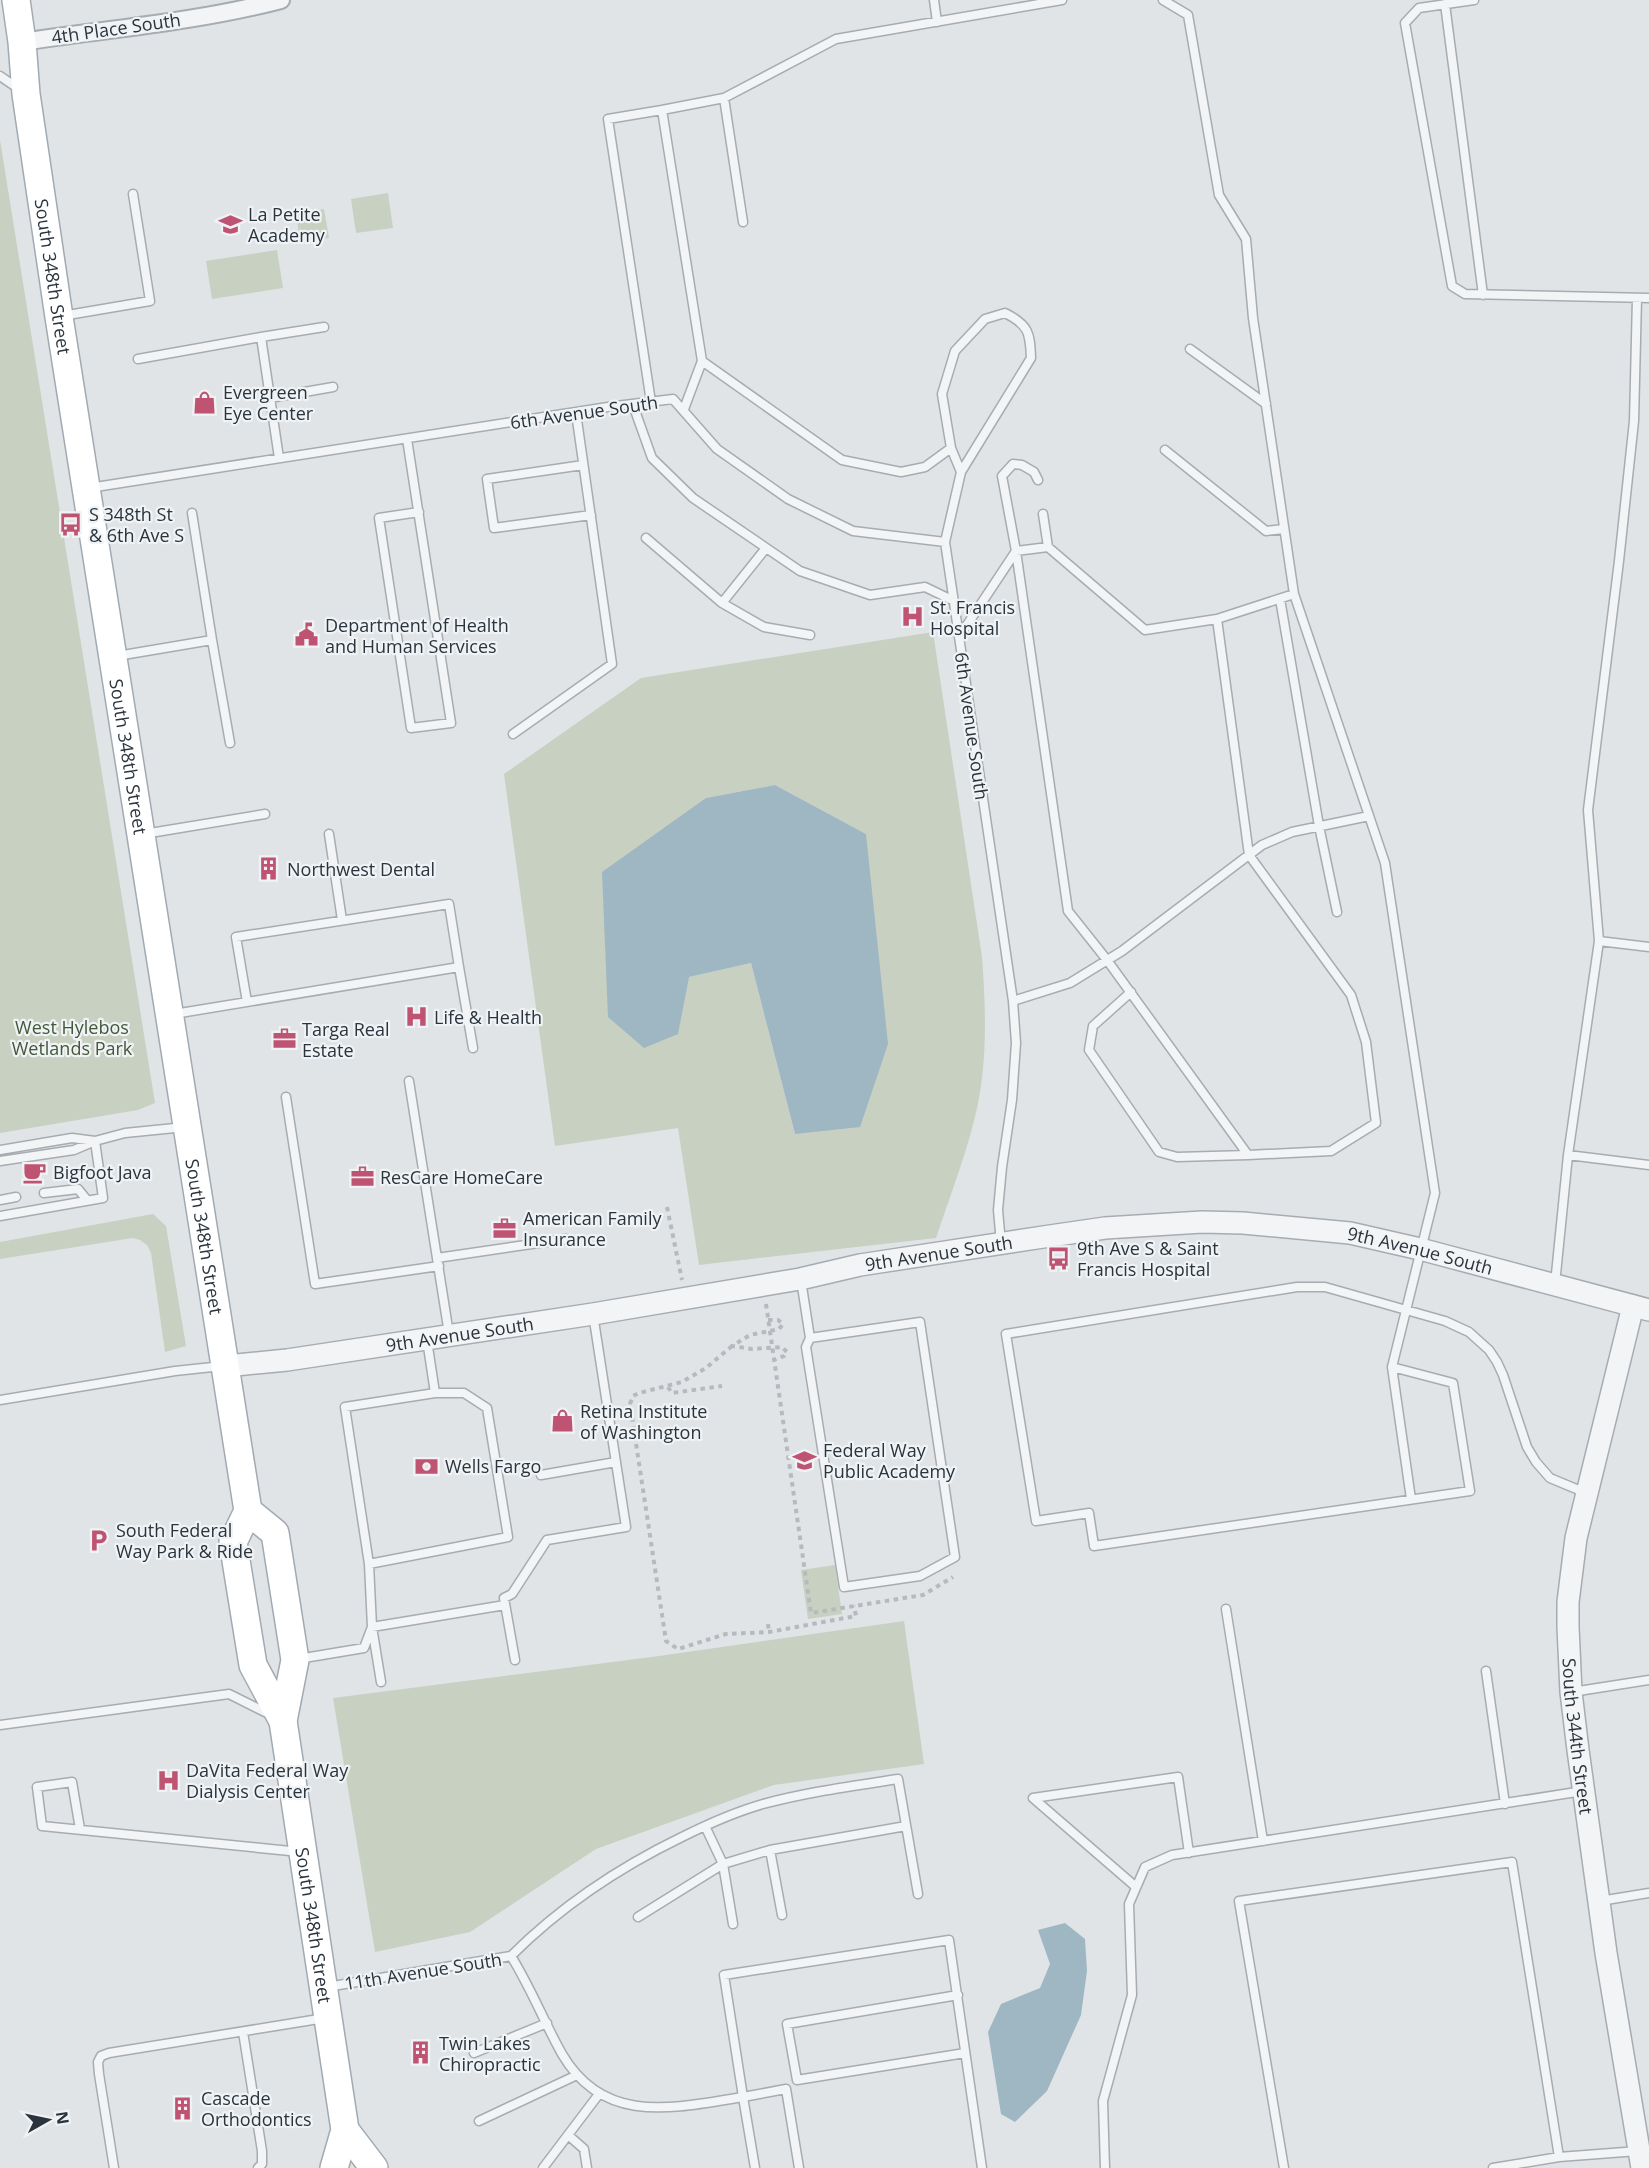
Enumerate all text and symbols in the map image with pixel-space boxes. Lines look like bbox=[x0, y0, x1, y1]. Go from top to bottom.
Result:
street label: 4th Place South bbox=[50, 7, 182, 49]
street label: South 348th Street bbox=[30, 197, 77, 356]
place label: La Petite Academy bbox=[248, 202, 326, 247]
school or university icon: La Petite Academy bbox=[217, 211, 243, 237]
place label: Evergreen Eye Center bbox=[223, 380, 314, 425]
shop icon: Evergreen Eye Center bbox=[192, 389, 218, 415]
street label: 6th Avenue South bbox=[509, 390, 659, 434]
place label: S 348th St & 6th Ave S bbox=[89, 502, 184, 547]
bus stop icon: S 348th St & 6th Ave S bbox=[58, 511, 84, 537]
place label: St. Francis Hospital bbox=[930, 595, 1015, 640]
hospital icon: St. Francis Hospital bbox=[899, 604, 925, 630]
place label: Department of Health and Human Services bbox=[325, 613, 509, 658]
public building icon: Department of Health and Human Services bbox=[294, 622, 320, 648]
street label: 6th Avenue South bbox=[950, 651, 994, 801]
street label: South 348th Street bbox=[104, 677, 153, 836]
building icon: Northwest Dental bbox=[256, 856, 282, 882]
place label: Northwest Dental bbox=[287, 857, 435, 881]
hospital icon: Life & Health bbox=[403, 1004, 429, 1030]
place label: Life & Health bbox=[434, 1005, 542, 1029]
park label: West Hylebos Wetlands Park bbox=[12, 1015, 133, 1060]
place label: Targa Real Estate bbox=[302, 1017, 390, 1062]
office icon: Targa Real Estate bbox=[271, 1026, 297, 1052]
street label: South 348th Street bbox=[180, 1157, 229, 1316]
cafe icon: Bigfoot Java bbox=[22, 1159, 48, 1185]
place label: Bigfoot Java bbox=[53, 1160, 152, 1184]
office icon: ResCare HomeCare bbox=[349, 1164, 375, 1190]
place label: ResCare HomeCare bbox=[380, 1165, 543, 1189]
place label: American Family Insurance bbox=[523, 1206, 662, 1251]
office icon: American Family Insurance bbox=[492, 1215, 518, 1241]
street label: 9th Avenue South bbox=[1345, 1221, 1496, 1280]
street label: 9th Avenue South bbox=[863, 1230, 1014, 1276]
place label: 9th Ave S & Saint Francis Hospital bbox=[1077, 1236, 1219, 1281]
bus stop icon: 9th Ave S & Saint Francis Hospital bbox=[1046, 1245, 1072, 1271]
street label: 9th Avenue South bbox=[384, 1311, 535, 1357]
place label: Retina Institute of Washington bbox=[580, 1399, 707, 1444]
shop icon: Retina Institute of Washington bbox=[549, 1408, 575, 1434]
place label: Federal Way Public Academy bbox=[823, 1438, 956, 1483]
school or university icon: Federal Way Public Academy bbox=[792, 1447, 818, 1473]
bank icon: Wells Fargo bbox=[414, 1453, 440, 1479]
place label: Wells Fargo bbox=[445, 1454, 541, 1478]
place label: South Federal Way Park & Ride bbox=[116, 1518, 253, 1563]
parking icon: South Federal Way Park & Ride bbox=[85, 1527, 111, 1553]
street label: South 344th Street bbox=[1557, 1657, 1599, 1816]
place label: DaVita Federal Way Dialysis Center bbox=[186, 1758, 349, 1803]
hospital icon: DaVita Federal Way Dialysis Center bbox=[155, 1767, 181, 1793]
street label: South 348th Street bbox=[290, 1846, 338, 2005]
street label: 11th Avenue South bbox=[342, 1947, 504, 1995]
place label: Twin Lakes Chiropractic bbox=[439, 2031, 541, 2076]
building icon: Twin Lakes Chiropractic bbox=[408, 2040, 434, 2066]
place label: Cascade Orthodontics bbox=[201, 2086, 312, 2131]
north arrow bbox=[18, 2090, 78, 2150]
building icon: Cascade Orthodontics bbox=[170, 2095, 196, 2121]
text: N bbox=[51, 2110, 75, 2126]

